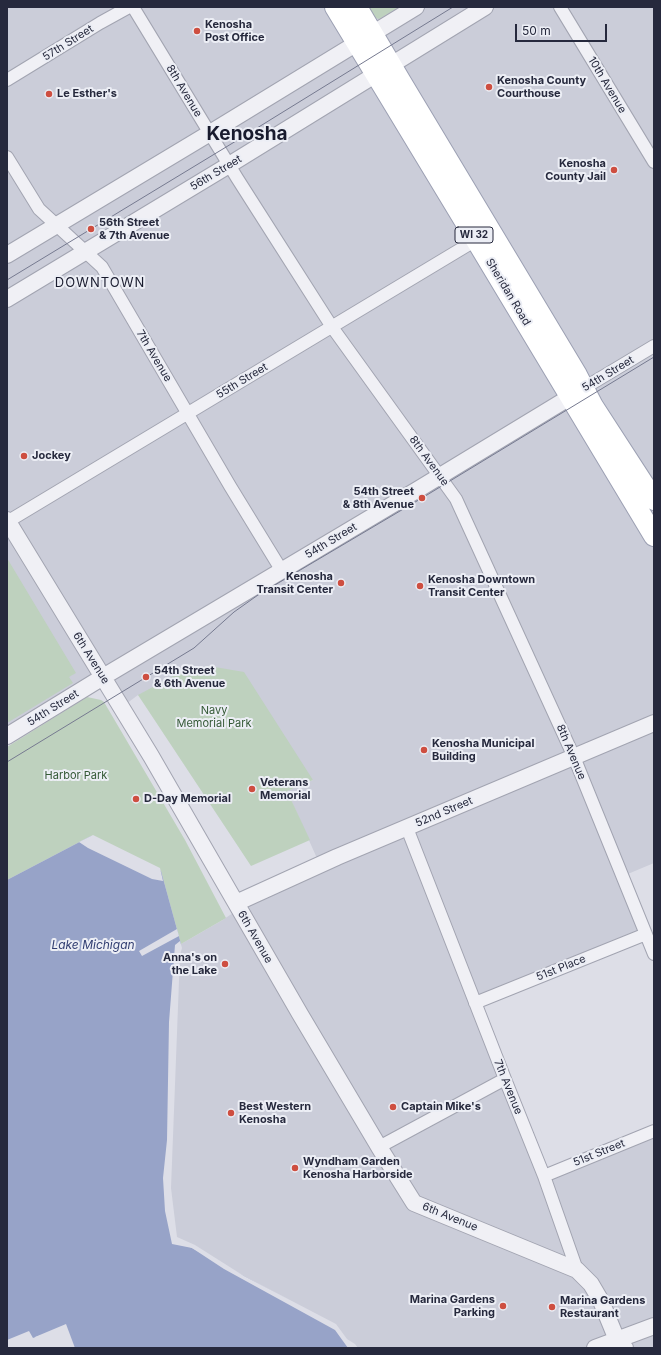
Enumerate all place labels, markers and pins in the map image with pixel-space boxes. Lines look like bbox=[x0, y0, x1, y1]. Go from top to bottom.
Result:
place label: Kenosha Post Office bbox=[205, 18, 264, 44]
marker: Kenosha Post Office bbox=[192, 26, 202, 36]
place label: Kenosha County Courthouse bbox=[497, 74, 586, 100]
marker: Kenosha County Courthouse bbox=[484, 82, 494, 92]
place label: Le Esther's bbox=[57, 87, 117, 101]
marker: Le Esther's bbox=[44, 89, 54, 99]
place label: Kenosha County Jail bbox=[545, 157, 606, 183]
marker: Kenosha County Jail bbox=[609, 165, 619, 175]
place label: 56th Street & 7th Avenue bbox=[99, 216, 170, 242]
marker: 56th Street & 7th Avenue bbox=[86, 224, 96, 234]
place label: Jockey bbox=[32, 449, 71, 463]
marker: Jockey bbox=[19, 451, 29, 461]
place label: 54th Street & 8th Avenue bbox=[343, 485, 414, 511]
marker: 54th Street & 8th Avenue bbox=[417, 493, 427, 503]
place label: Kenosha Transit Center bbox=[256, 570, 333, 596]
place label: Kenosha Downtown Transit Center bbox=[428, 573, 535, 599]
marker: Kenosha Transit Center bbox=[336, 578, 346, 588]
marker: Kenosha Downtown Transit Center bbox=[415, 581, 425, 591]
place label: 54th Street & 6th Avenue bbox=[154, 664, 225, 690]
marker: 54th Street & 6th Avenue bbox=[141, 672, 151, 682]
place label: Kenosha Municipal Building bbox=[432, 737, 534, 763]
marker: Kenosha Municipal Building bbox=[419, 745, 429, 755]
place label: Veterans Memorial bbox=[260, 776, 310, 802]
marker: Veterans Memorial bbox=[247, 784, 257, 794]
place label: D-Day Memorial bbox=[144, 792, 231, 806]
marker: D-Day Memorial bbox=[131, 794, 141, 804]
place label: Anna's on the Lake bbox=[163, 951, 217, 977]
marker: Anna's on the Lake bbox=[220, 959, 230, 969]
place label: Best Western Kenosha bbox=[239, 1100, 311, 1126]
place label: Captain Mike's bbox=[401, 1100, 481, 1114]
marker: Captain Mike's bbox=[388, 1102, 398, 1112]
marker: Best Western Kenosha bbox=[226, 1108, 236, 1118]
place label: Wyndham Garden Kenosha Harborside bbox=[303, 1155, 413, 1181]
marker: Wyndham Garden Kenosha Harborside bbox=[290, 1163, 300, 1173]
place label: Marina Gardens Parking bbox=[410, 1293, 495, 1319]
place label: Marina Gardens Restaurant bbox=[560, 1294, 645, 1320]
marker: Marina Gardens Parking bbox=[498, 1301, 508, 1311]
marker: Marina Gardens Restaurant bbox=[547, 1302, 557, 1312]

